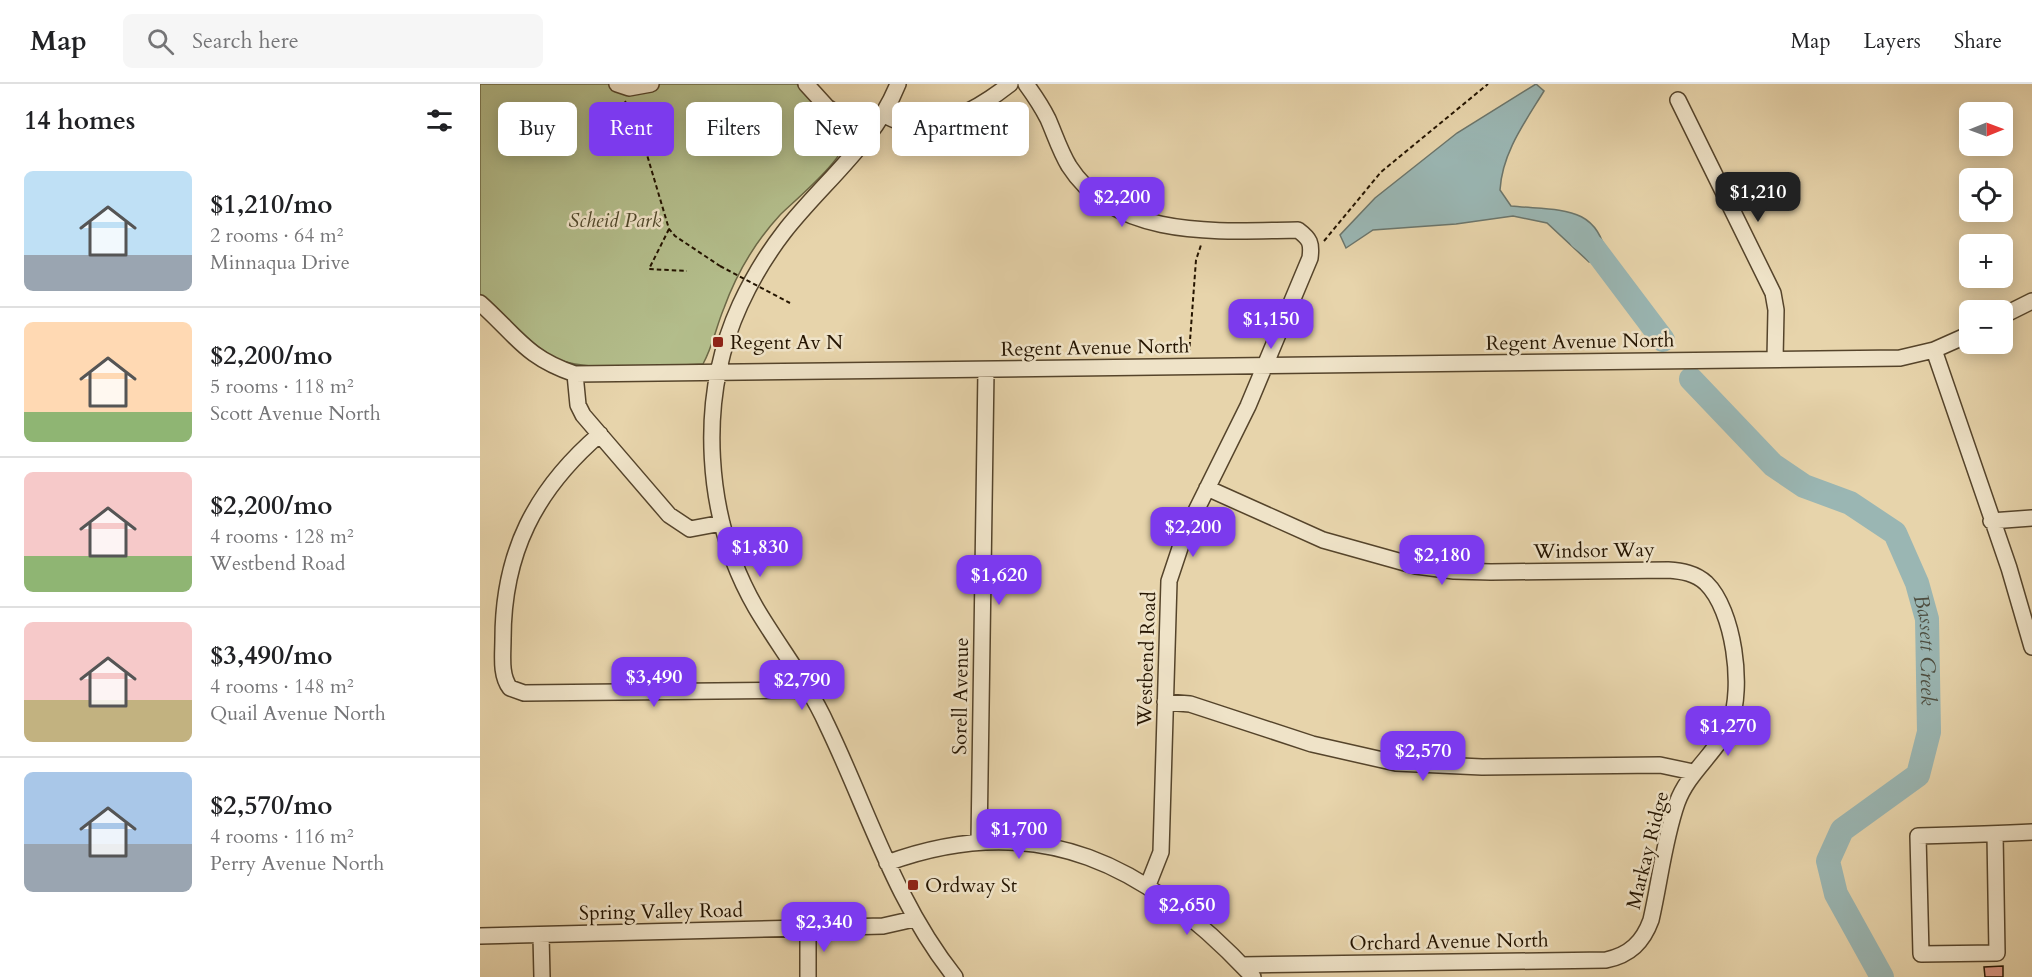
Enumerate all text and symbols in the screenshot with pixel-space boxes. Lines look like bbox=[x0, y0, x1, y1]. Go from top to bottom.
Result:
search box bbox=[123, 14, 543, 68]
text: Map bbox=[30, 22, 87, 60]
icon: search bbox=[144, 25, 177, 58]
text: Search here bbox=[192, 26, 299, 56]
text: Map bbox=[1791, 27, 1831, 56]
text: Layers bbox=[1864, 27, 1921, 56]
text: Share bbox=[1954, 27, 2002, 56]
chip: Buy bbox=[498, 102, 577, 156]
chip: Rent bbox=[589, 102, 674, 156]
chip: Filters bbox=[686, 102, 782, 156]
chip: New bbox=[794, 102, 880, 156]
chip: Apartment bbox=[892, 102, 1029, 156]
north arrow bbox=[1959, 102, 2013, 156]
map controls bbox=[1959, 102, 2013, 354]
text: 14 homes bbox=[24, 103, 135, 138]
icon: filters bbox=[423, 104, 456, 137]
button: locate bbox=[1959, 168, 2013, 222]
pin: $1,210 bbox=[1709, 172, 1807, 223]
pin: $2,200 bbox=[1073, 177, 1171, 228]
text: $1,210 bbox=[1729, 178, 1787, 205]
text: $2,200 bbox=[1093, 183, 1151, 210]
text: $1,210/mo bbox=[210, 187, 333, 222]
icon: home bbox=[72, 195, 144, 267]
park label: Scheid Park bbox=[569, 207, 662, 234]
text: 2 rooms · 64 m² bbox=[210, 222, 343, 249]
button: + bbox=[1959, 234, 2013, 288]
text: Minnaqua Drive bbox=[210, 249, 350, 276]
pin: $1,150 bbox=[1222, 299, 1320, 350]
button: − bbox=[1959, 300, 2013, 354]
text: $1,150 bbox=[1242, 305, 1300, 332]
street label: Regent Avenue North bbox=[1485, 326, 1675, 357]
place label: Regent Av N bbox=[730, 329, 843, 356]
street label: Regent Avenue North bbox=[1000, 332, 1190, 363]
marker: Regent Av N bbox=[711, 335, 725, 349]
text: $2,200/mo bbox=[210, 338, 333, 373]
icon: home bbox=[72, 346, 144, 418]
text: 5 rooms · 118 m² bbox=[210, 373, 354, 400]
text: Scott Avenue North bbox=[210, 400, 381, 427]
text: $2,200/mo bbox=[210, 488, 333, 523]
icon: home bbox=[72, 496, 144, 568]
pin: $2,200 bbox=[1144, 507, 1242, 558]
text: $2,200 bbox=[1164, 513, 1222, 540]
text: 4 rooms · 128 m² bbox=[210, 523, 354, 550]
pin: $1,830 bbox=[711, 527, 809, 578]
text: $1,830 bbox=[731, 533, 789, 560]
pin: $2,180 bbox=[1393, 535, 1491, 586]
street label: Windsor Way bbox=[1532, 536, 1655, 565]
text: $2,180 bbox=[1413, 541, 1471, 568]
text: Westbend Road bbox=[210, 550, 345, 577]
pin: $1,620 bbox=[950, 555, 1048, 606]
text: $1,620 bbox=[970, 561, 1028, 588]
street label: Westbend Road bbox=[1131, 591, 1162, 728]
water label: Bassett Creek bbox=[1906, 591, 1943, 706]
street label: Sorell Avenue bbox=[946, 637, 975, 755]
text: $3,490/mo bbox=[210, 638, 333, 673]
icon: home bbox=[72, 646, 144, 718]
pin: $3,490 bbox=[605, 657, 703, 708]
pin: $2,790 bbox=[753, 660, 851, 711]
text: $3,490 bbox=[625, 663, 683, 690]
text: $2,790 bbox=[773, 666, 831, 693]
text: 4 rooms · 148 m² bbox=[210, 673, 354, 700]
text: Quail Avenue North bbox=[210, 700, 386, 727]
pin: $1,270 bbox=[1679, 706, 1777, 757]
text: $1,270 bbox=[1699, 712, 1757, 739]
pin: $2,570 bbox=[1374, 731, 1472, 782]
text: $2,570 bbox=[1394, 737, 1452, 764]
text: $2,570/mo bbox=[210, 788, 333, 823]
street label: Markay Ridge bbox=[1620, 788, 1675, 912]
icon: home bbox=[72, 796, 144, 868]
pin: $1,700 bbox=[970, 809, 1068, 860]
text: $1,700 bbox=[990, 815, 1048, 842]
text: 4 rooms · 116 m² bbox=[210, 823, 354, 850]
text: Perry Avenue North bbox=[210, 850, 384, 877]
place label: Ordway St bbox=[925, 872, 1018, 899]
marker: Ordway St bbox=[906, 878, 920, 892]
pin: $2,650 bbox=[1138, 885, 1236, 936]
text: $2,650 bbox=[1158, 891, 1216, 918]
street label: Spring Valley Road bbox=[579, 897, 744, 926]
pin: $2,340 bbox=[775, 902, 873, 953]
text: $2,340 bbox=[795, 908, 853, 935]
street label: Orchard Avenue North bbox=[1349, 926, 1549, 957]

